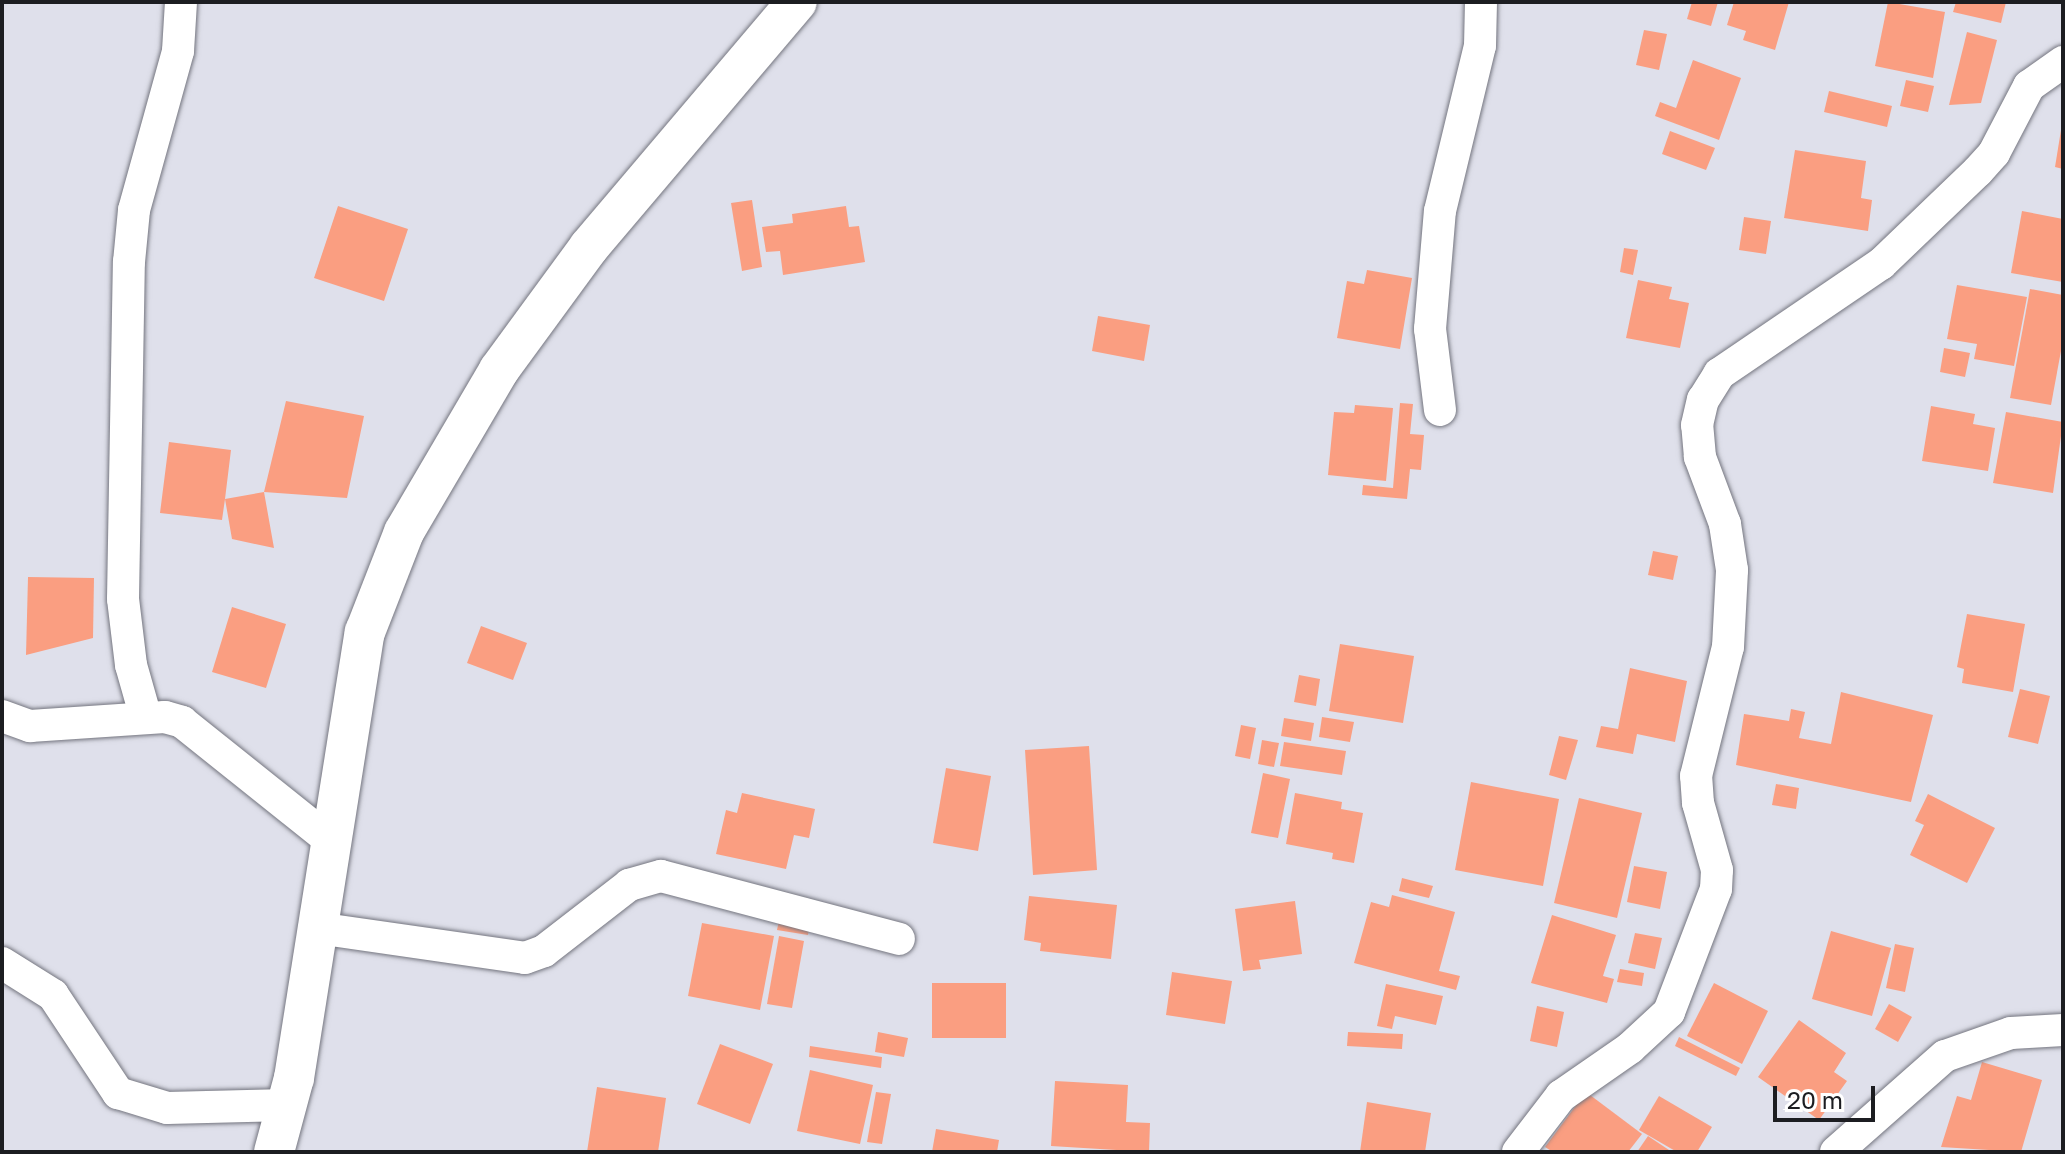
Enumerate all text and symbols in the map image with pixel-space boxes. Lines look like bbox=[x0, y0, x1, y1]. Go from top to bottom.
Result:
scale bar bbox=[1777, 1070, 1879, 1120]
text: 20 m bbox=[1787, 1085, 1843, 1114]

